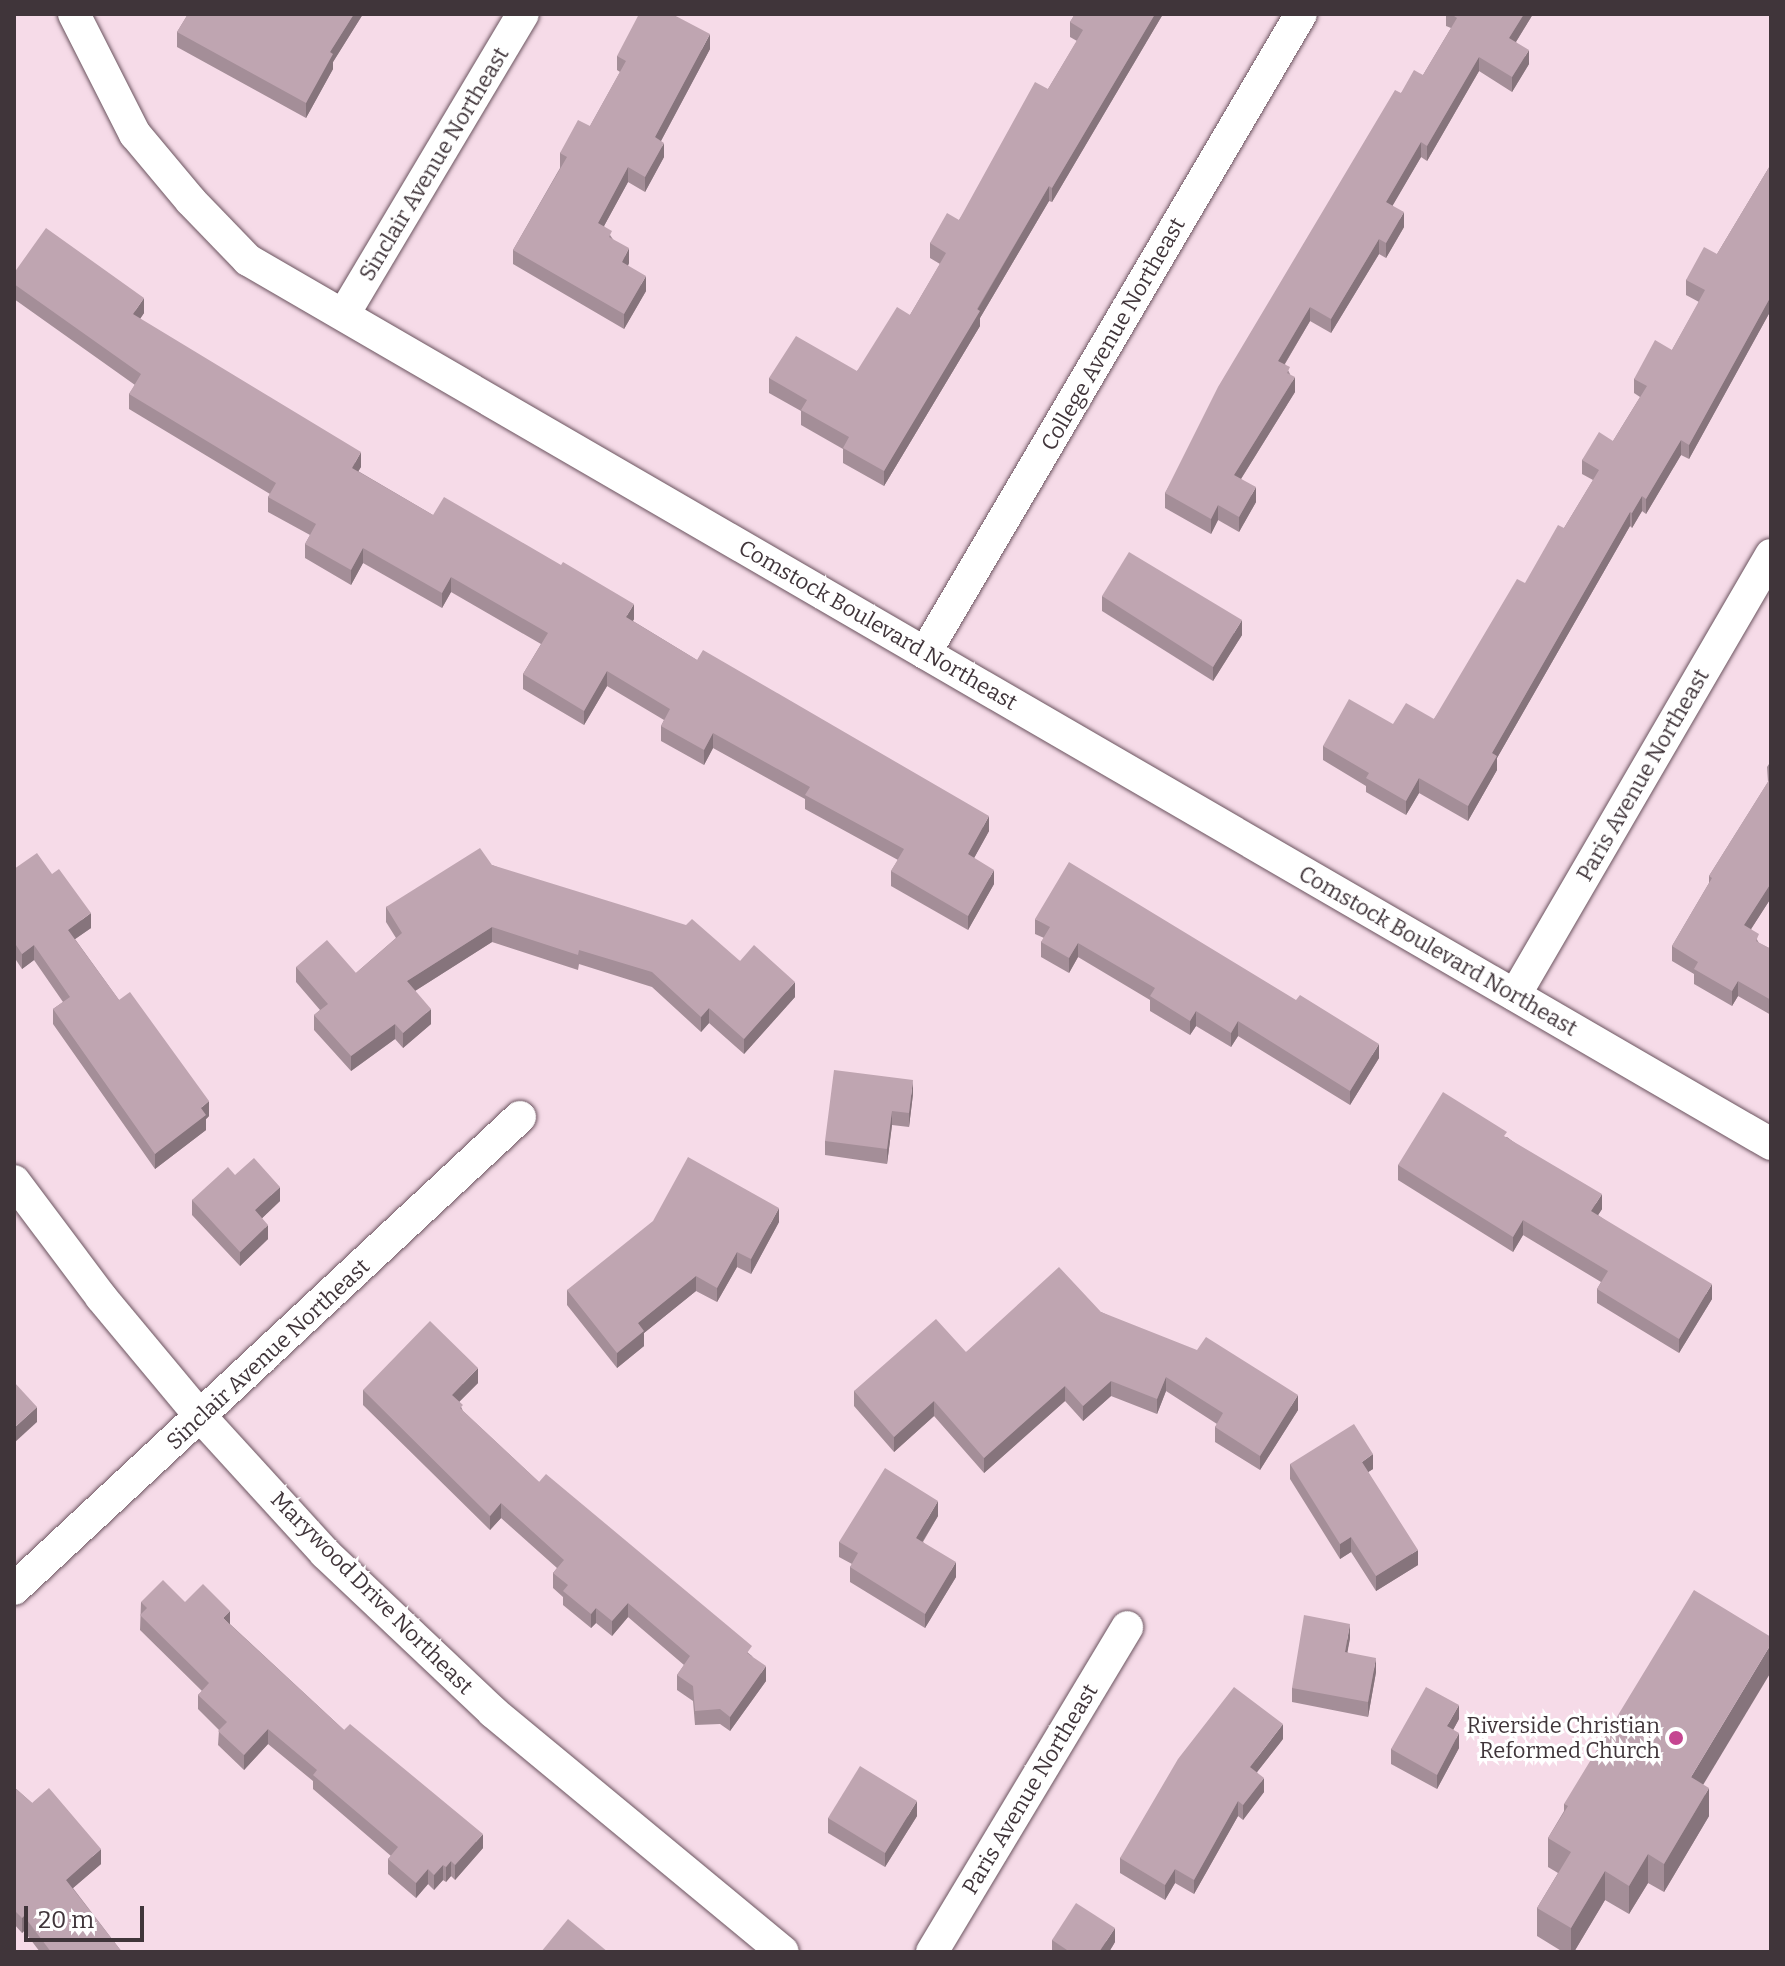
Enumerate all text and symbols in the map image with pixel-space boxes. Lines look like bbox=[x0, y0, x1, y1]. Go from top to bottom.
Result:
street label: Sinclair Avenue Northeast bbox=[354, 42, 514, 286]
street label: College Avenue Northeast bbox=[1035, 213, 1191, 455]
street label: Comstock Boulevard Northeast bbox=[734, 534, 1022, 716]
street label: Paris Avenue Northeast bbox=[1571, 664, 1715, 886]
street label: Comstock Boulevard Northeast bbox=[1294, 860, 1582, 1042]
street label: Sinclair Avenue Northeast bbox=[161, 1253, 375, 1455]
street label: Marywood Drive Northeast bbox=[265, 1486, 479, 1700]
street label: Paris Avenue Northeast bbox=[957, 1679, 1103, 1899]
place label: Riverside Christian Reformed Church bbox=[1467, 1712, 1660, 1764]
marker: Riverside Christian Reformed Church bbox=[1667, 1729, 1685, 1747]
scale bar bbox=[28, 1890, 148, 1940]
text: 20 m bbox=[38, 1906, 94, 1934]

